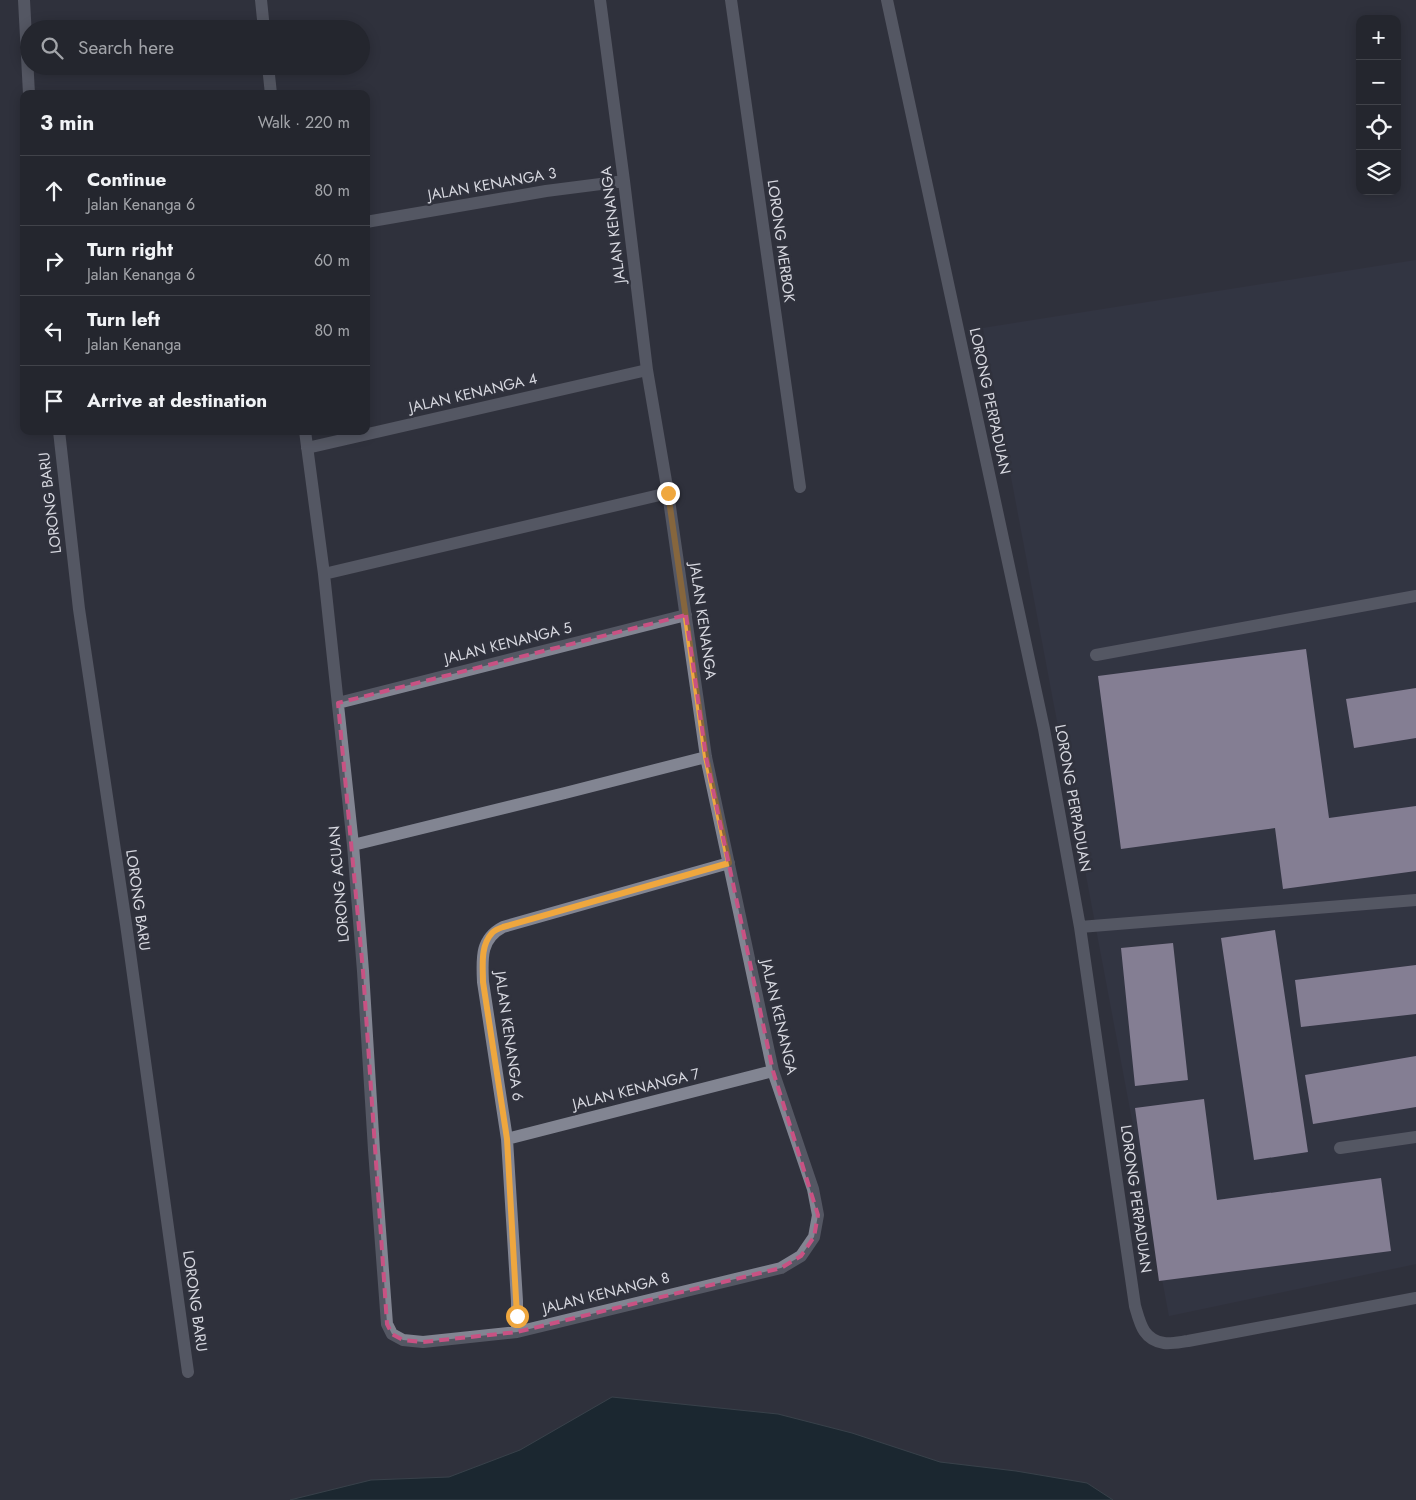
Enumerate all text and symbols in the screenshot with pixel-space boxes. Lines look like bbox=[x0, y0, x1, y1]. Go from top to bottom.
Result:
map controls bbox=[1356, 15, 1401, 195]
button: + bbox=[1356, 15, 1401, 60]
search box bbox=[20, 20, 370, 75]
icon: search bbox=[38, 34, 66, 62]
text: Search here bbox=[78, 34, 174, 61]
button: − bbox=[1356, 60, 1401, 105]
button: locate bbox=[1356, 105, 1401, 150]
text: 3 min bbox=[40, 108, 94, 138]
text: Walk · 220 m bbox=[258, 111, 350, 134]
button: layers bbox=[1356, 150, 1401, 195]
street label: JALAN KENANGA 3 bbox=[424, 162, 558, 206]
street label: JALAN KENANGA bbox=[595, 165, 631, 287]
text: Continue bbox=[87, 166, 166, 193]
icon: ahead bbox=[40, 177, 68, 205]
street label: LORONG MERBOK bbox=[762, 178, 801, 304]
text: 80 m bbox=[314, 179, 350, 202]
text: Jalan Kenanga 6 bbox=[87, 193, 195, 216]
text: Turn right bbox=[87, 236, 173, 263]
icon: right bbox=[40, 247, 68, 275]
text: 60 m bbox=[314, 249, 350, 272]
text: Jalan Kenanga 6 bbox=[87, 263, 195, 286]
text: Turn left bbox=[87, 306, 160, 333]
icon: left bbox=[40, 317, 68, 345]
text: 80 m bbox=[314, 319, 350, 342]
street label: LORONG PERPADUAN bbox=[964, 326, 1016, 476]
text: Jalan Kenanga bbox=[87, 333, 181, 356]
street label: JALAN KENANGA 4 bbox=[405, 367, 540, 419]
icon: arrive bbox=[40, 387, 68, 415]
text: Arrive at destination bbox=[87, 387, 267, 414]
street label: LORONG BARU bbox=[33, 451, 67, 555]
route end bbox=[657, 482, 680, 505]
street label: JALAN KENANGA bbox=[684, 559, 722, 681]
street label: JALAN KENANGA 5 bbox=[440, 617, 574, 670]
street label: LORONG PERPADUAN bbox=[1049, 723, 1097, 873]
street label: LORONG ACUAN bbox=[323, 825, 355, 943]
street label: LORONG BARU bbox=[120, 848, 156, 952]
street label: JALAN KENANGA bbox=[755, 955, 803, 1077]
street label: JALAN KENANGA 6 bbox=[489, 968, 529, 1102]
street label: JALAN KENANGA 7 bbox=[568, 1063, 702, 1116]
street label: LORONG PERPADUAN bbox=[1115, 1124, 1157, 1274]
street label: LORONG BARU bbox=[177, 1249, 213, 1353]
street label: JALAN KENANGA 8 bbox=[538, 1267, 672, 1320]
route start bbox=[506, 1305, 529, 1328]

